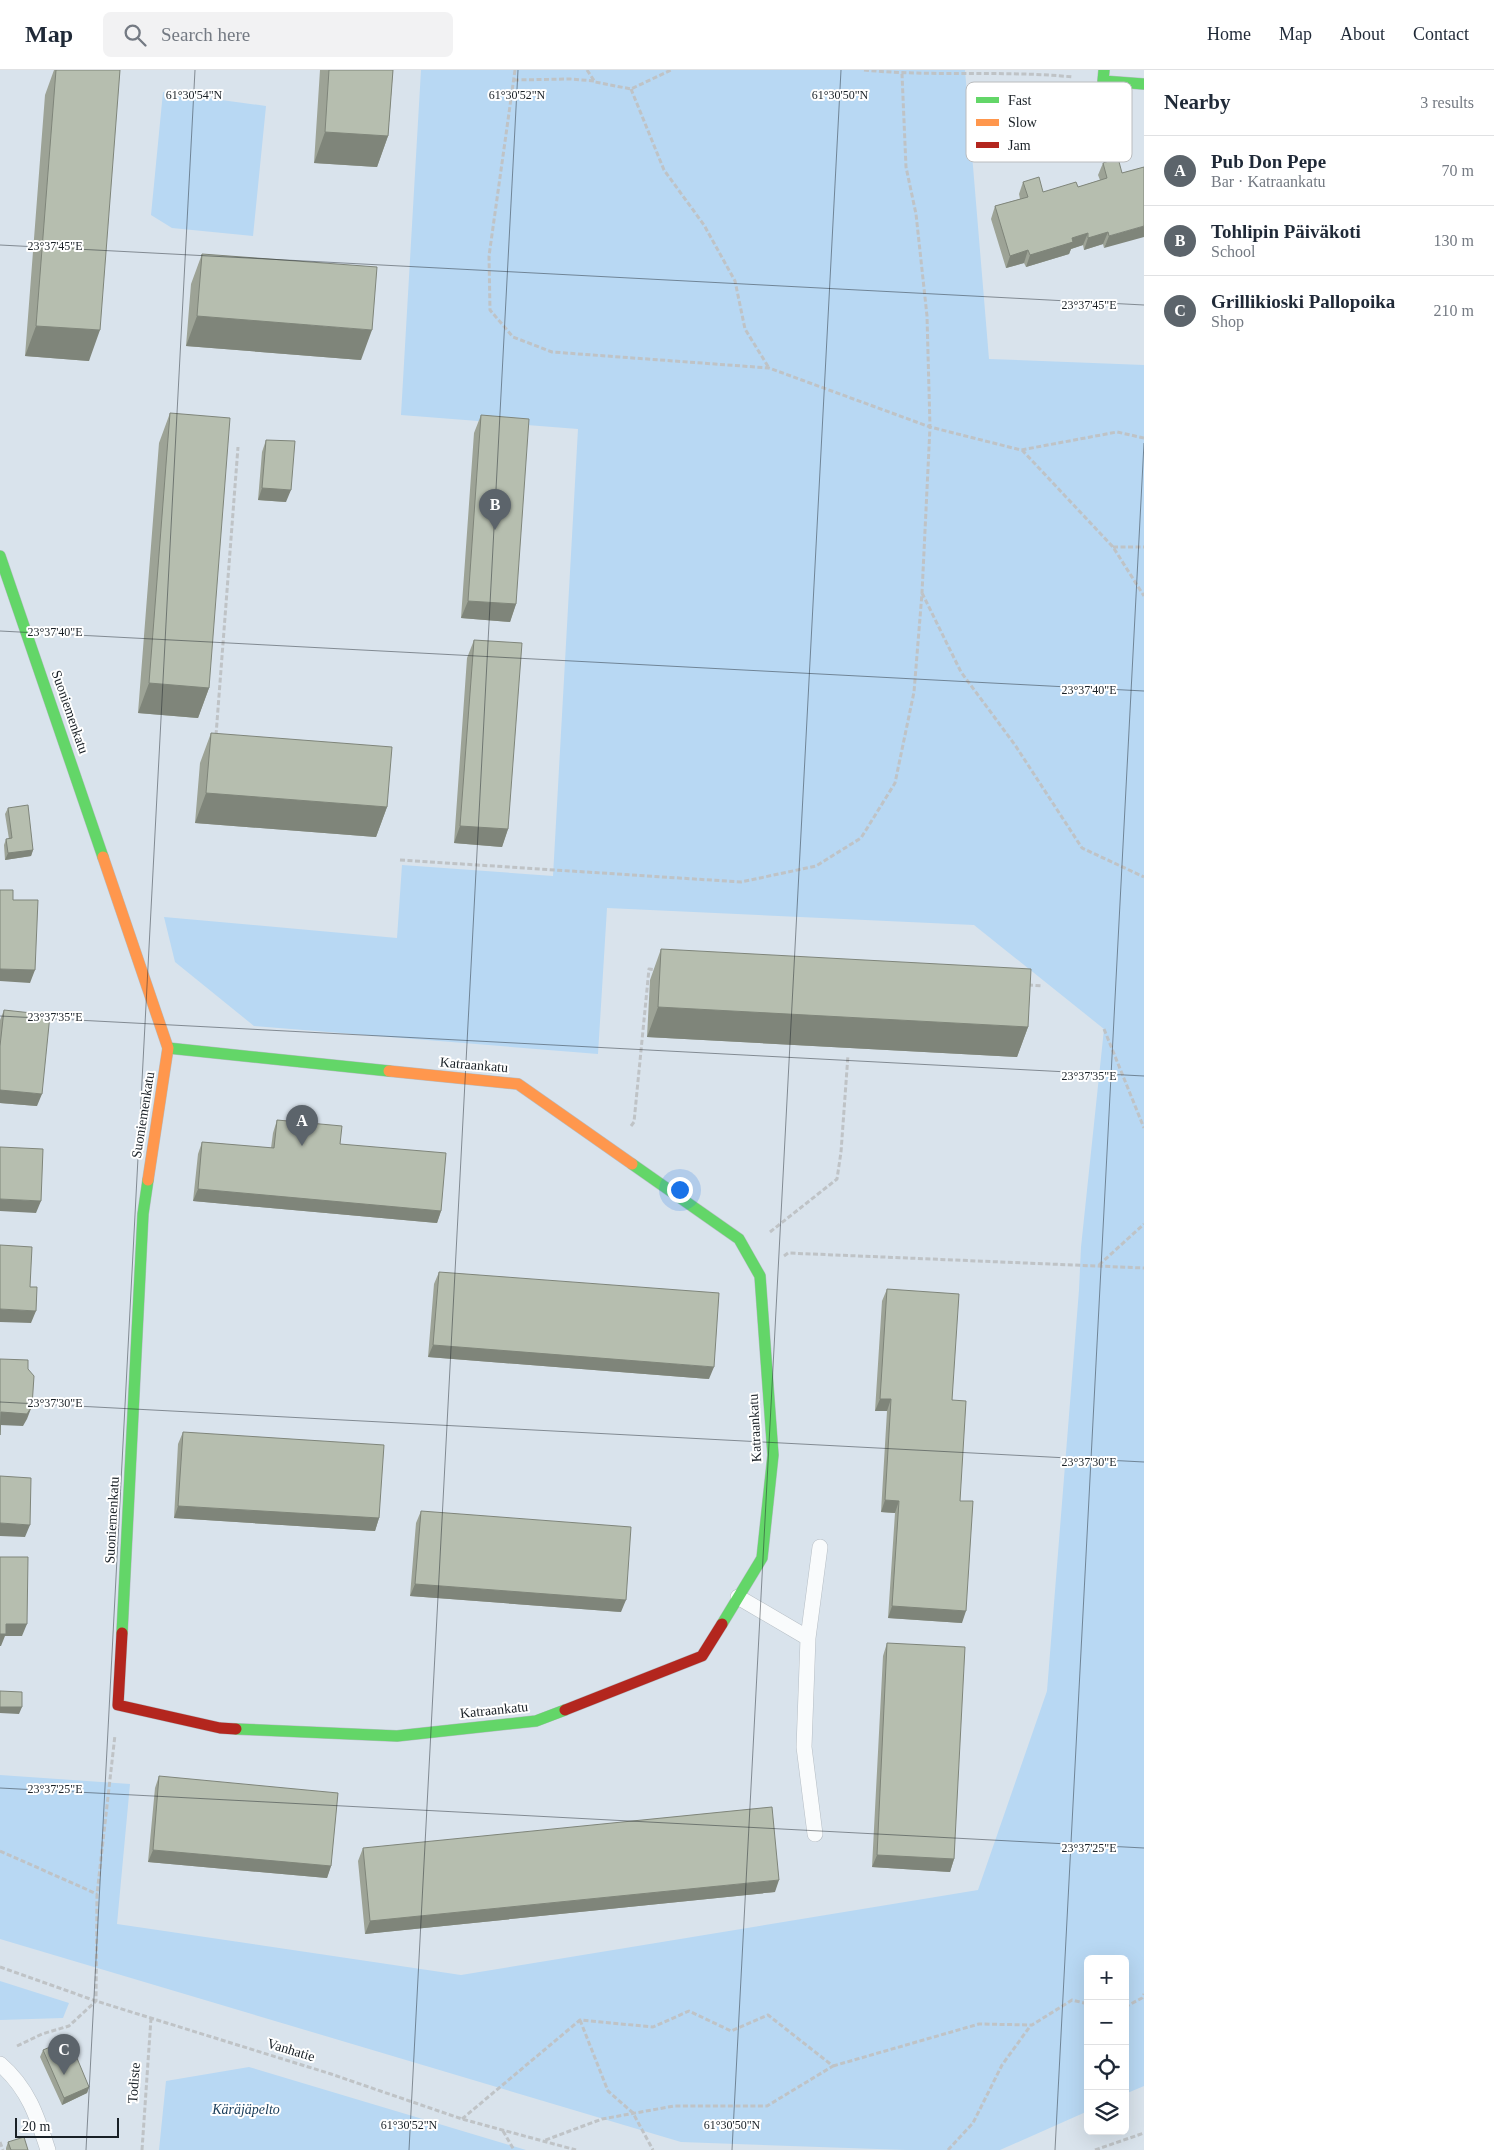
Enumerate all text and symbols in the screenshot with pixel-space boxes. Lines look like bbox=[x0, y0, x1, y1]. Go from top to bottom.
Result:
search box bbox=[103, 12, 453, 57]
text: Map bbox=[25, 21, 73, 47]
icon: search bbox=[121, 21, 149, 49]
text: Search here bbox=[161, 24, 250, 45]
text: Home bbox=[1207, 24, 1251, 44]
text: Map bbox=[1279, 24, 1312, 44]
text: About bbox=[1340, 24, 1385, 44]
text: Contact bbox=[1413, 24, 1469, 44]
legend bbox=[966, 82, 1132, 162]
text: 61°30'54"N bbox=[166, 88, 223, 102]
text: 61°30'52"N bbox=[489, 88, 546, 102]
text: 61°30'50"N bbox=[812, 88, 869, 102]
text: Nearby bbox=[1164, 90, 1231, 114]
text: Fast bbox=[1008, 93, 1031, 108]
text: 3 results bbox=[1420, 94, 1474, 111]
text: Slow bbox=[1008, 115, 1038, 130]
text: Jam bbox=[1008, 138, 1031, 153]
text: Pub Don Pepe bbox=[1211, 151, 1326, 172]
text: A bbox=[1174, 162, 1186, 179]
text: 70 m bbox=[1442, 162, 1474, 179]
text: Bar · Katraankatu bbox=[1211, 173, 1326, 190]
text: Tohlipin Päiväkoti bbox=[1211, 221, 1361, 242]
text: B bbox=[1175, 232, 1185, 249]
text: 130 m bbox=[1434, 232, 1474, 249]
text: 23°37'45"E bbox=[27, 239, 83, 253]
text: School bbox=[1211, 243, 1255, 260]
text: Grillikioski Pallopoika bbox=[1211, 291, 1395, 312]
text: 23°37'45"E bbox=[1061, 298, 1117, 312]
text: C bbox=[1174, 302, 1186, 319]
text: 210 m bbox=[1434, 302, 1474, 319]
text: Shop bbox=[1211, 313, 1244, 330]
pin: B bbox=[479, 489, 511, 530]
text: 23°37'40"E bbox=[27, 625, 83, 639]
street label: Suoniemenkatu bbox=[49, 668, 91, 756]
text: 23°37'40"E bbox=[1061, 683, 1117, 697]
text: 23°37'35"E bbox=[27, 1010, 83, 1024]
street label: Katraankatu bbox=[439, 1055, 509, 1075]
text: 23°37'35"E bbox=[1061, 1069, 1117, 1083]
street label: Suoniemenkatu bbox=[129, 1071, 157, 1159]
pin: A bbox=[286, 1105, 318, 1146]
your location bbox=[667, 1177, 693, 1203]
street label: Katraankatu bbox=[746, 1393, 764, 1463]
text: 23°37'30"E bbox=[27, 1396, 83, 1410]
text: 23°37'30"E bbox=[1061, 1455, 1117, 1469]
street label: Suoniemenkatu bbox=[102, 1476, 122, 1564]
street label: Katraankatu bbox=[459, 1699, 529, 1721]
text: 23°37'25"E bbox=[27, 1782, 83, 1796]
text: 23°37'25"E bbox=[1061, 1841, 1117, 1855]
map controls bbox=[1084, 1955, 1129, 2135]
button: + bbox=[1084, 1955, 1129, 2000]
button: − bbox=[1084, 2000, 1129, 2045]
pin: C bbox=[48, 2034, 80, 2075]
street label: Vanhatie bbox=[265, 2036, 317, 2064]
button: locate bbox=[1084, 2045, 1129, 2090]
street label: Todiste bbox=[125, 2062, 143, 2104]
button: layers bbox=[1084, 2090, 1129, 2135]
park label: Käräjäpelto bbox=[211, 2102, 280, 2117]
scale bar bbox=[15, 2115, 119, 2138]
text: 61°30'52"N bbox=[381, 2118, 438, 2132]
text: 61°30'50"N bbox=[704, 2118, 761, 2132]
text: 20 m bbox=[22, 2119, 50, 2134]

